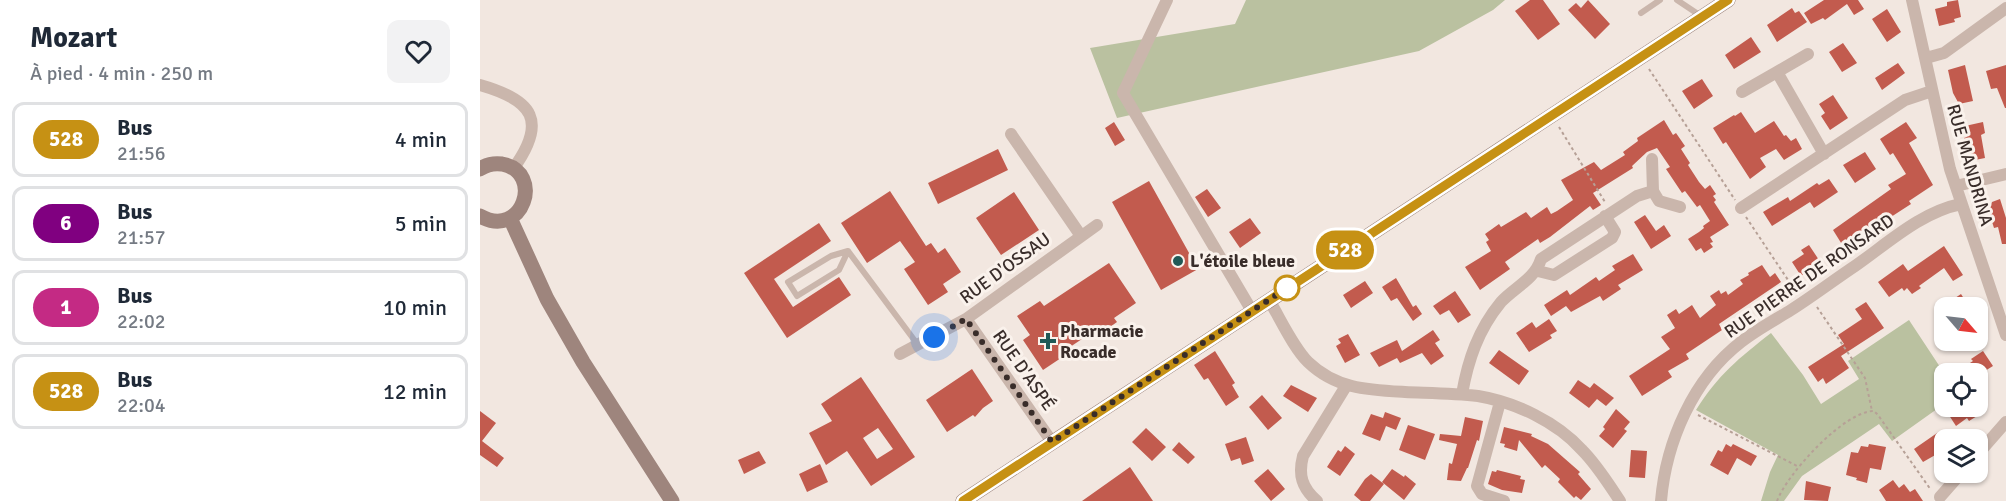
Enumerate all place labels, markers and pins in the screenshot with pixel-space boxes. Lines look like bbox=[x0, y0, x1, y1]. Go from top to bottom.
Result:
place label: L'étoile bleue bbox=[1190, 250, 1295, 272]
marker: L'étoile bleue bbox=[1171, 254, 1185, 268]
unlabelled marker bbox=[1274, 275, 1300, 301]
place label: Pharmacie Rocade bbox=[1060, 320, 1144, 363]
marker: Pharmacie Rocade bbox=[1041, 334, 1055, 348]

